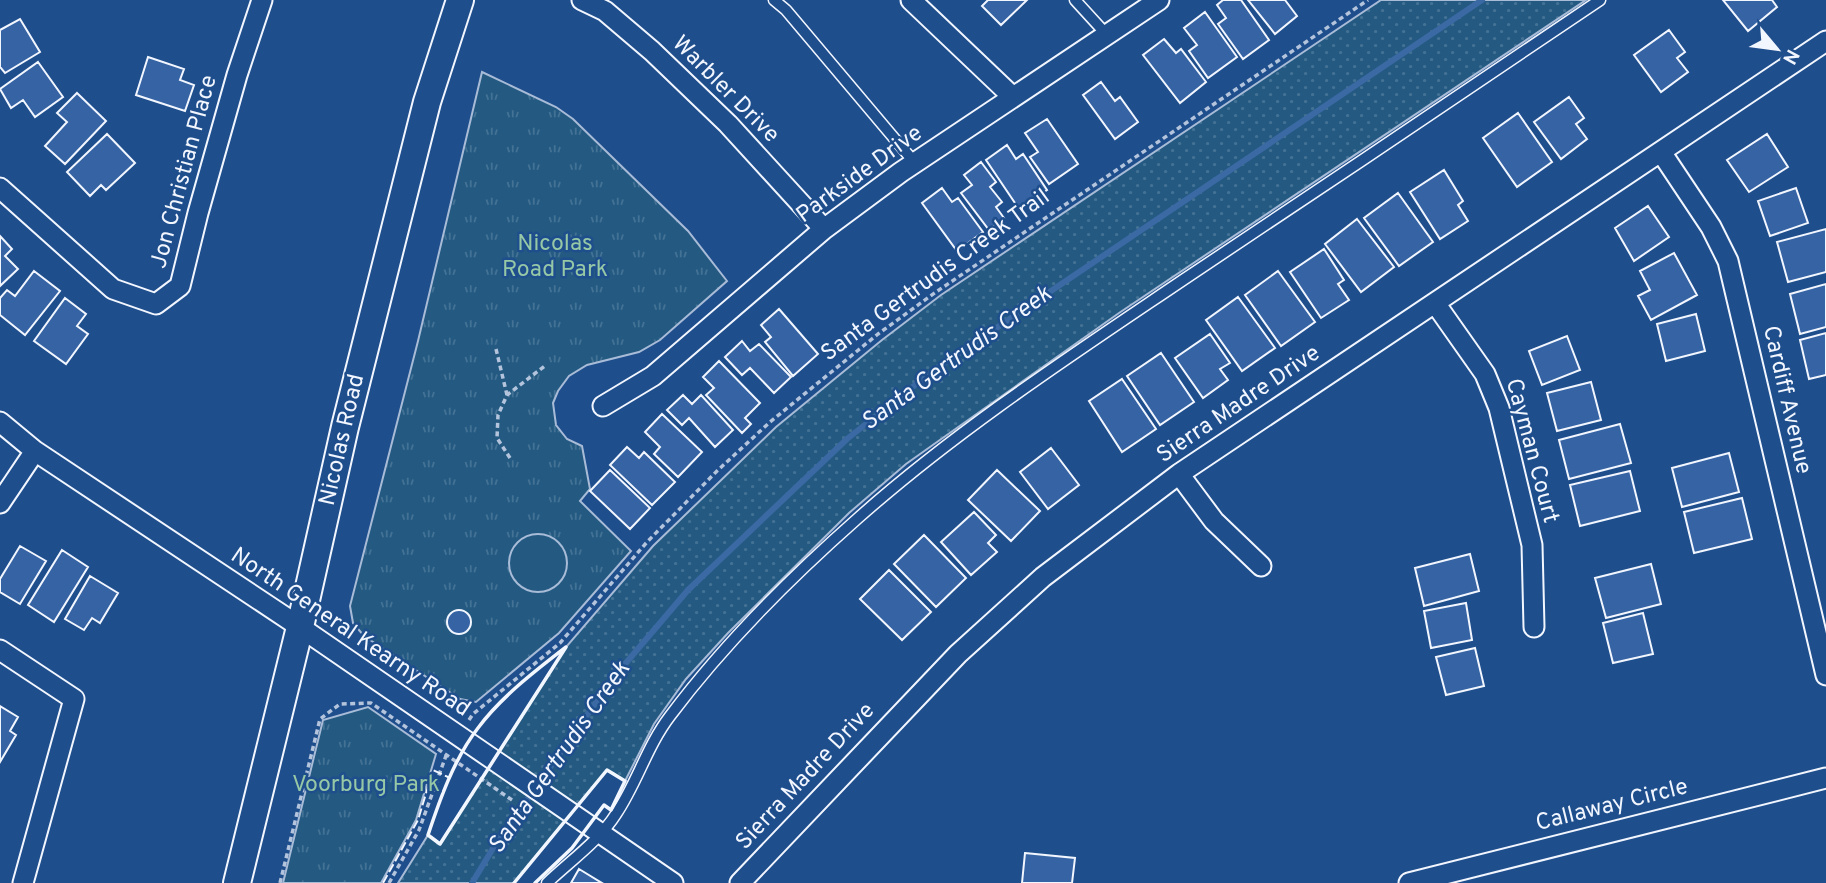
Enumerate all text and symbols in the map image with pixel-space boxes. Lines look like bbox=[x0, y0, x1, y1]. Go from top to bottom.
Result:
north arrow bbox=[1742, 14, 1812, 84]
street label: Warbler Drive bbox=[665, 30, 785, 150]
text: N bbox=[1776, 44, 1804, 68]
street label: Jon Christian Place bbox=[145, 72, 225, 272]
street label: Parkside Drive bbox=[791, 120, 929, 230]
street label: Santa Gertrudis Creek Trail bbox=[816, 184, 1056, 368]
park label: Nicolas Road Park bbox=[502, 230, 608, 285]
water label: Santa Gertrudis Creek bbox=[856, 280, 1058, 438]
street label: Cardiff Avenue bbox=[1755, 323, 1817, 477]
street label: Sierra Madre Drive bbox=[1152, 340, 1326, 470]
street label: Nicolas Road bbox=[314, 371, 372, 509]
street label: Cayman Court bbox=[1498, 375, 1564, 527]
street label: North General Kearny Road bbox=[225, 542, 475, 724]
water label: Santa Gertrudis Creek bbox=[482, 655, 638, 860]
street label: Sierra Madre Drive bbox=[730, 697, 882, 857]
park label: Voorburg Park bbox=[292, 771, 440, 800]
street label: Callaway Circle bbox=[1533, 773, 1691, 839]

